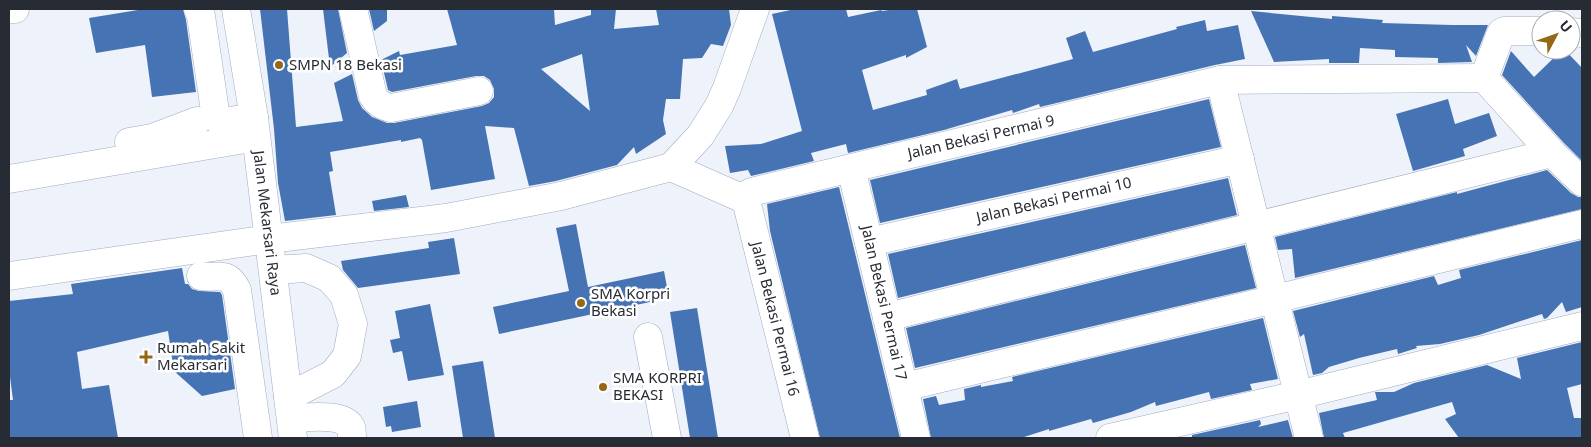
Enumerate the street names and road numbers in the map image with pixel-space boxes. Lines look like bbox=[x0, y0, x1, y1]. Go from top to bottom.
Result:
street label: Jalan Bekasi Permai 9 bbox=[903, 109, 1056, 163]
street label: Jalan Mekarsari Raya bbox=[249, 147, 287, 297]
street label: Jalan Bekasi Permai 10 bbox=[972, 171, 1133, 227]
street label: Jalan Bekasi Permai 17 bbox=[857, 221, 913, 382]
street label: Jalan Bekasi Permai 16 bbox=[747, 237, 805, 398]

